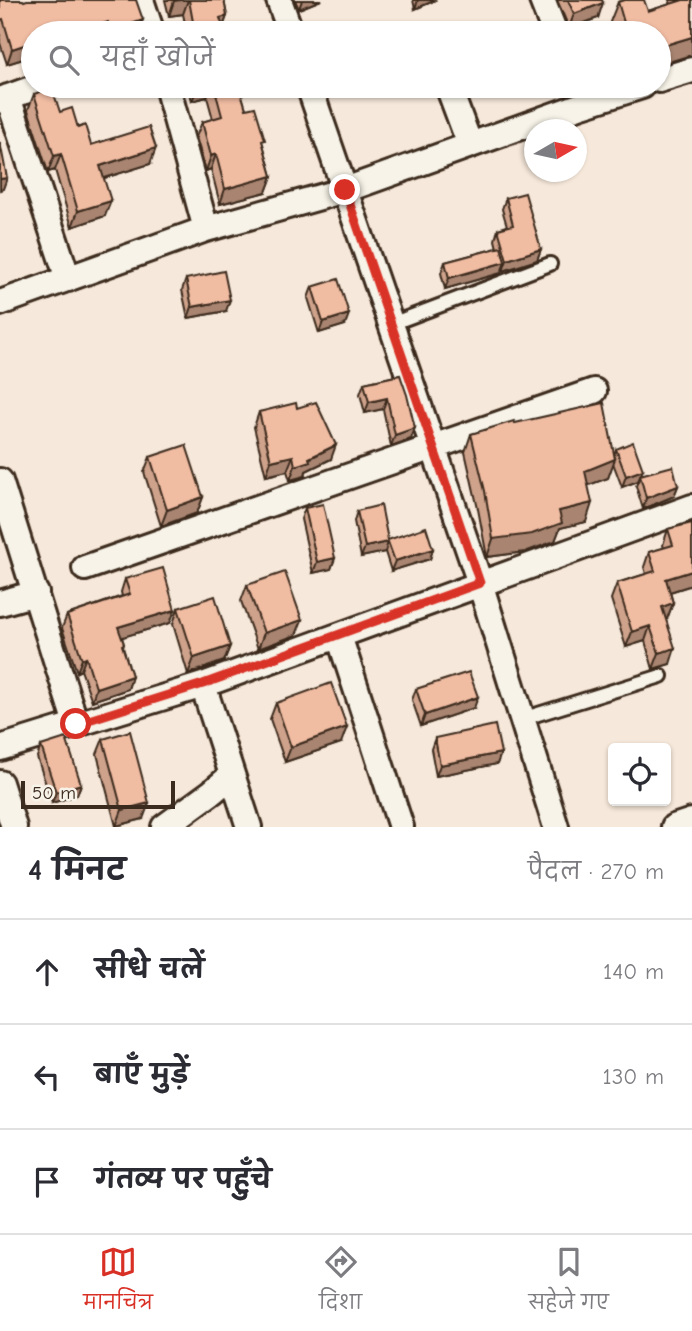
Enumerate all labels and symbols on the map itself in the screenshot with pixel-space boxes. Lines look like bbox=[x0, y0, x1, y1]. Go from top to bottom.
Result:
north arrow bbox=[524, 119, 587, 182]
route end bbox=[329, 174, 360, 205]
route start bbox=[60, 708, 91, 739]
scale bar bbox=[21, 778, 175, 810]

